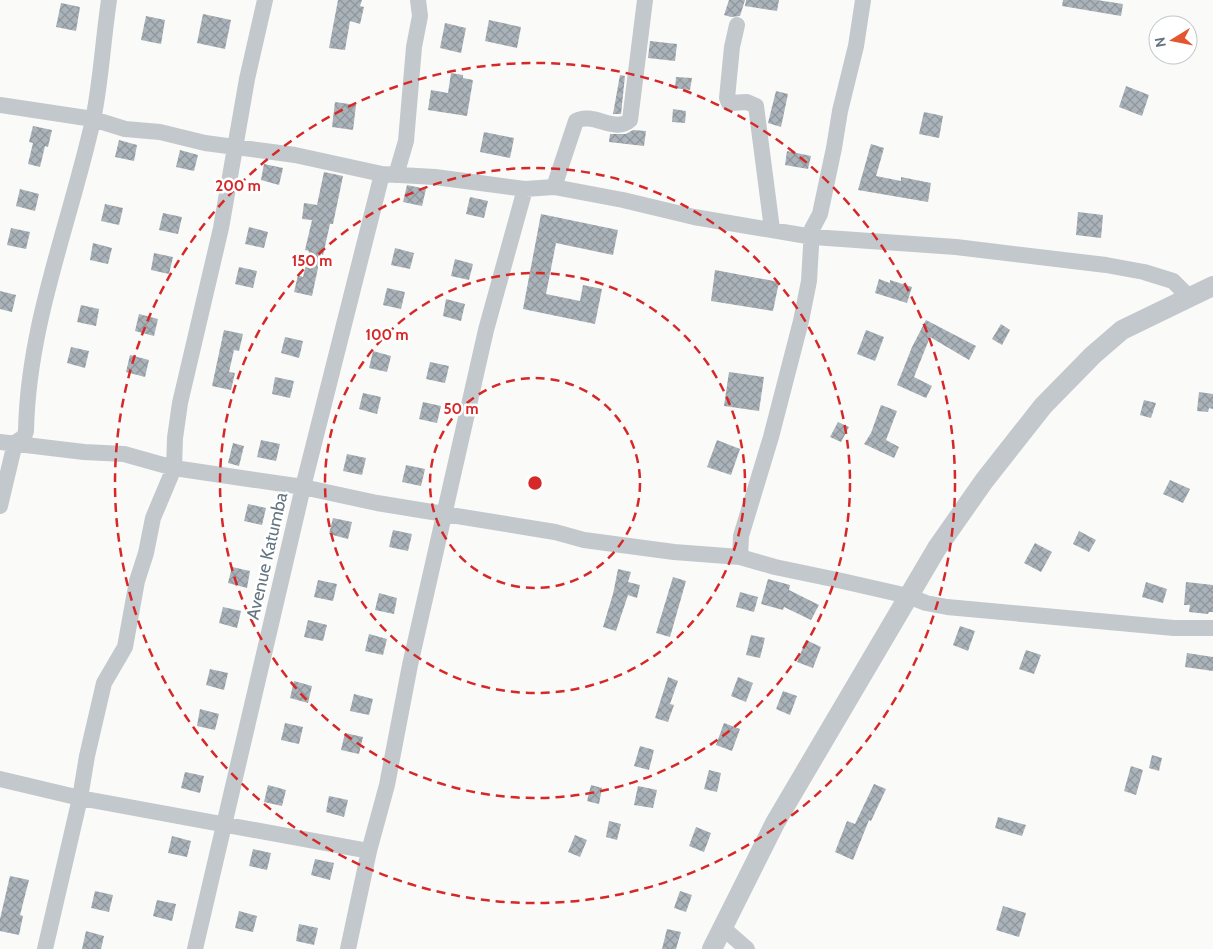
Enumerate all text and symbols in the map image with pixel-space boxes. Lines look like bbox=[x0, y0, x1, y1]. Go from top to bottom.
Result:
north arrow bbox=[1148, 15, 1198, 65]
text: N bbox=[1150, 36, 1170, 49]
text: 200 m bbox=[215, 177, 261, 195]
text: 150 m bbox=[292, 252, 332, 270]
text: 100 m bbox=[365, 326, 409, 344]
text: 50 m bbox=[443, 400, 479, 418]
centre of rings bbox=[526, 474, 544, 492]
street label: Avenue Katumba bbox=[242, 490, 292, 622]

